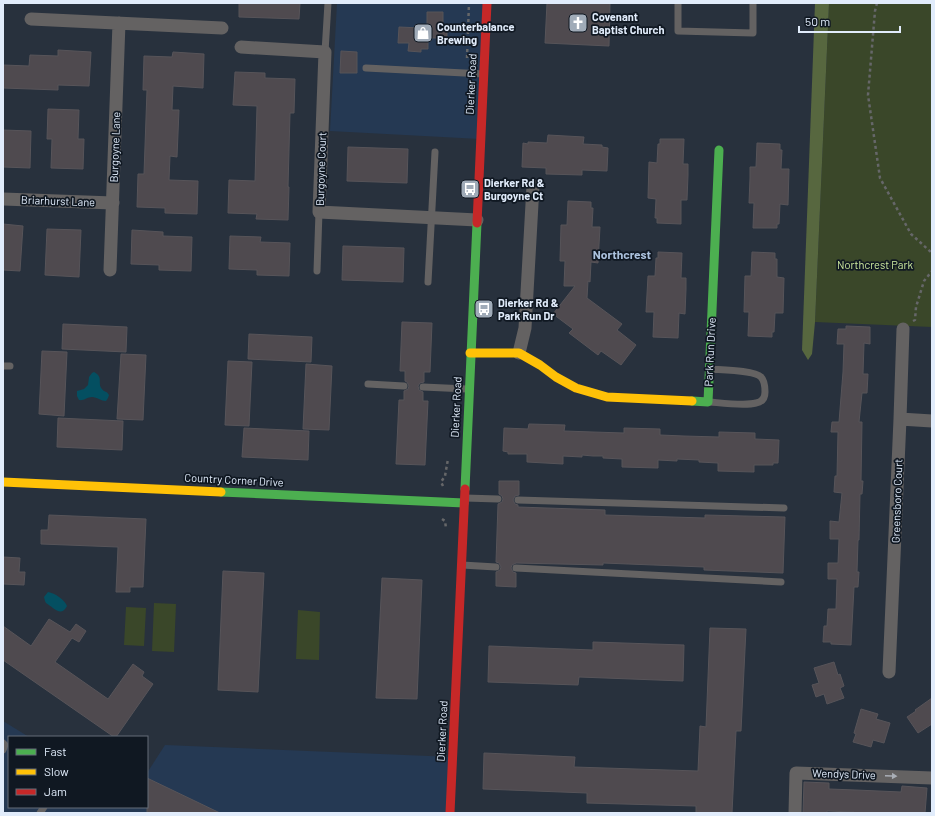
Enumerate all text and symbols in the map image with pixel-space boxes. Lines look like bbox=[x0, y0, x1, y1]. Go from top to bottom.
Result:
scale bar bbox=[799, 8, 900, 34]
place label: Covenant Baptist Church bbox=[592, 10, 664, 36]
church icon: Covenant Baptist Church bbox=[567, 12, 589, 34]
text: 50 m bbox=[805, 14, 830, 28]
place label: Counterbalance Brewing bbox=[437, 20, 515, 46]
shop icon: Counterbalance Brewing bbox=[412, 22, 434, 44]
street label: Dierker Road bbox=[462, 53, 479, 115]
street label: Burgoyne Lane bbox=[107, 111, 122, 183]
street label: Burgoyne Court bbox=[313, 132, 328, 206]
place label: Dierker Rd & Burgoyne Ct bbox=[484, 176, 545, 202]
bus stop icon: Dierker Rd & Burgoyne Ct bbox=[459, 178, 481, 200]
street label: Briarhurst Lane bbox=[21, 193, 95, 208]
district label: Northcrest bbox=[593, 247, 652, 261]
park label: Northcrest Park bbox=[837, 258, 913, 271]
place label: Dierker Rd & Park Run Dr bbox=[498, 296, 559, 322]
bus stop icon: Dierker Rd & Park Run Dr bbox=[473, 298, 495, 320]
street label: Park Run Drive bbox=[701, 317, 718, 387]
street label: Dierker Road bbox=[447, 376, 464, 438]
street label: Greensboro Court bbox=[889, 459, 904, 543]
street label: Country Corner Drive bbox=[184, 470, 284, 489]
street label: Dierker Road bbox=[433, 700, 450, 762]
legend bbox=[8, 736, 148, 808]
text: Fast bbox=[44, 744, 67, 758]
text: Slow bbox=[44, 764, 69, 778]
street label: Wendys Drive bbox=[812, 766, 876, 781]
one-way arrow bbox=[885, 773, 898, 779]
text: Jam bbox=[44, 784, 67, 798]

